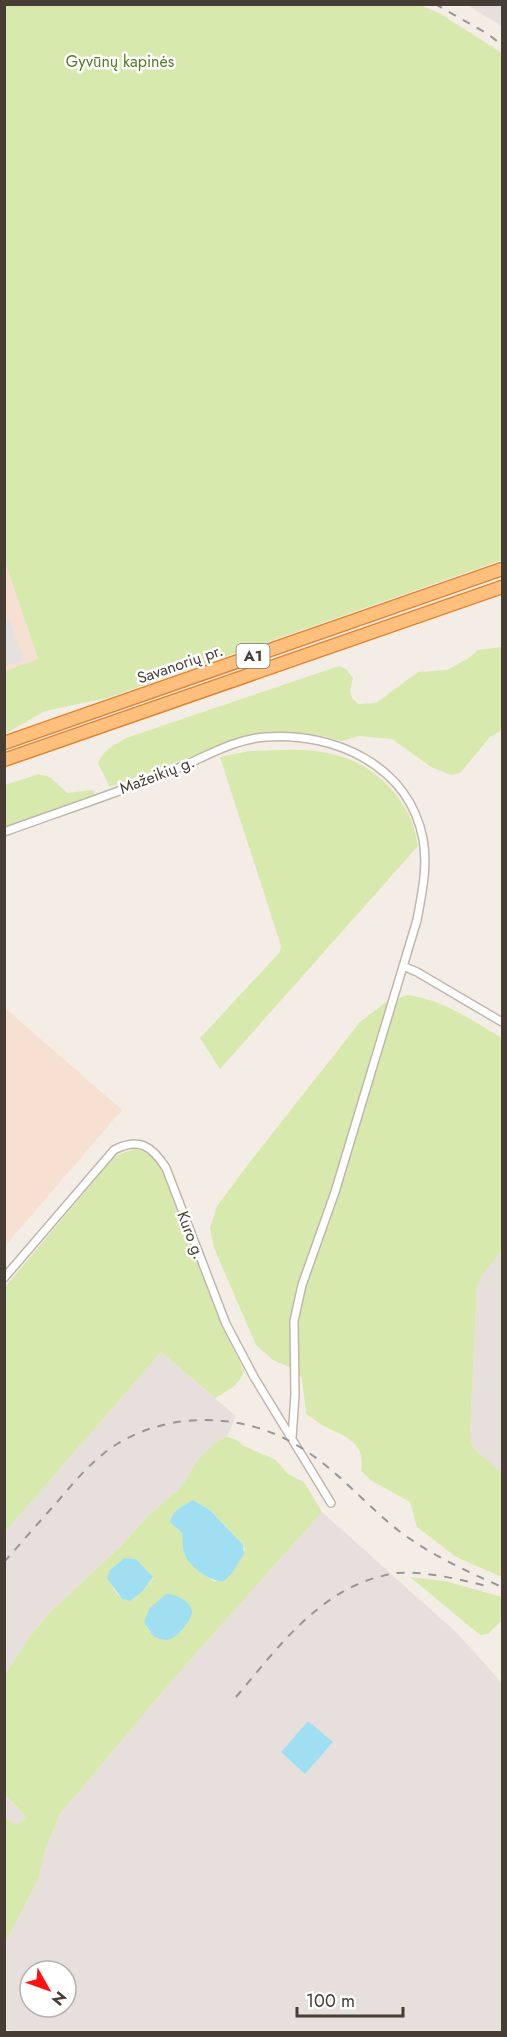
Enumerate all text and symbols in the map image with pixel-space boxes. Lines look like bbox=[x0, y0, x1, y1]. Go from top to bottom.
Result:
park label: Gyvūnų kapinės bbox=[66, 50, 174, 73]
street label: Savanorių pr. bbox=[134, 639, 226, 689]
road number: A1 bbox=[236, 644, 270, 668]
street label: Mažeikių g. bbox=[116, 750, 198, 800]
street label: Kuro g. bbox=[171, 1208, 211, 1262]
north arrow bbox=[18, 1959, 78, 2019]
scale bar bbox=[297, 1980, 404, 2018]
text: N bbox=[46, 1986, 72, 2011]
text: 100 m bbox=[306, 1988, 355, 2014]

